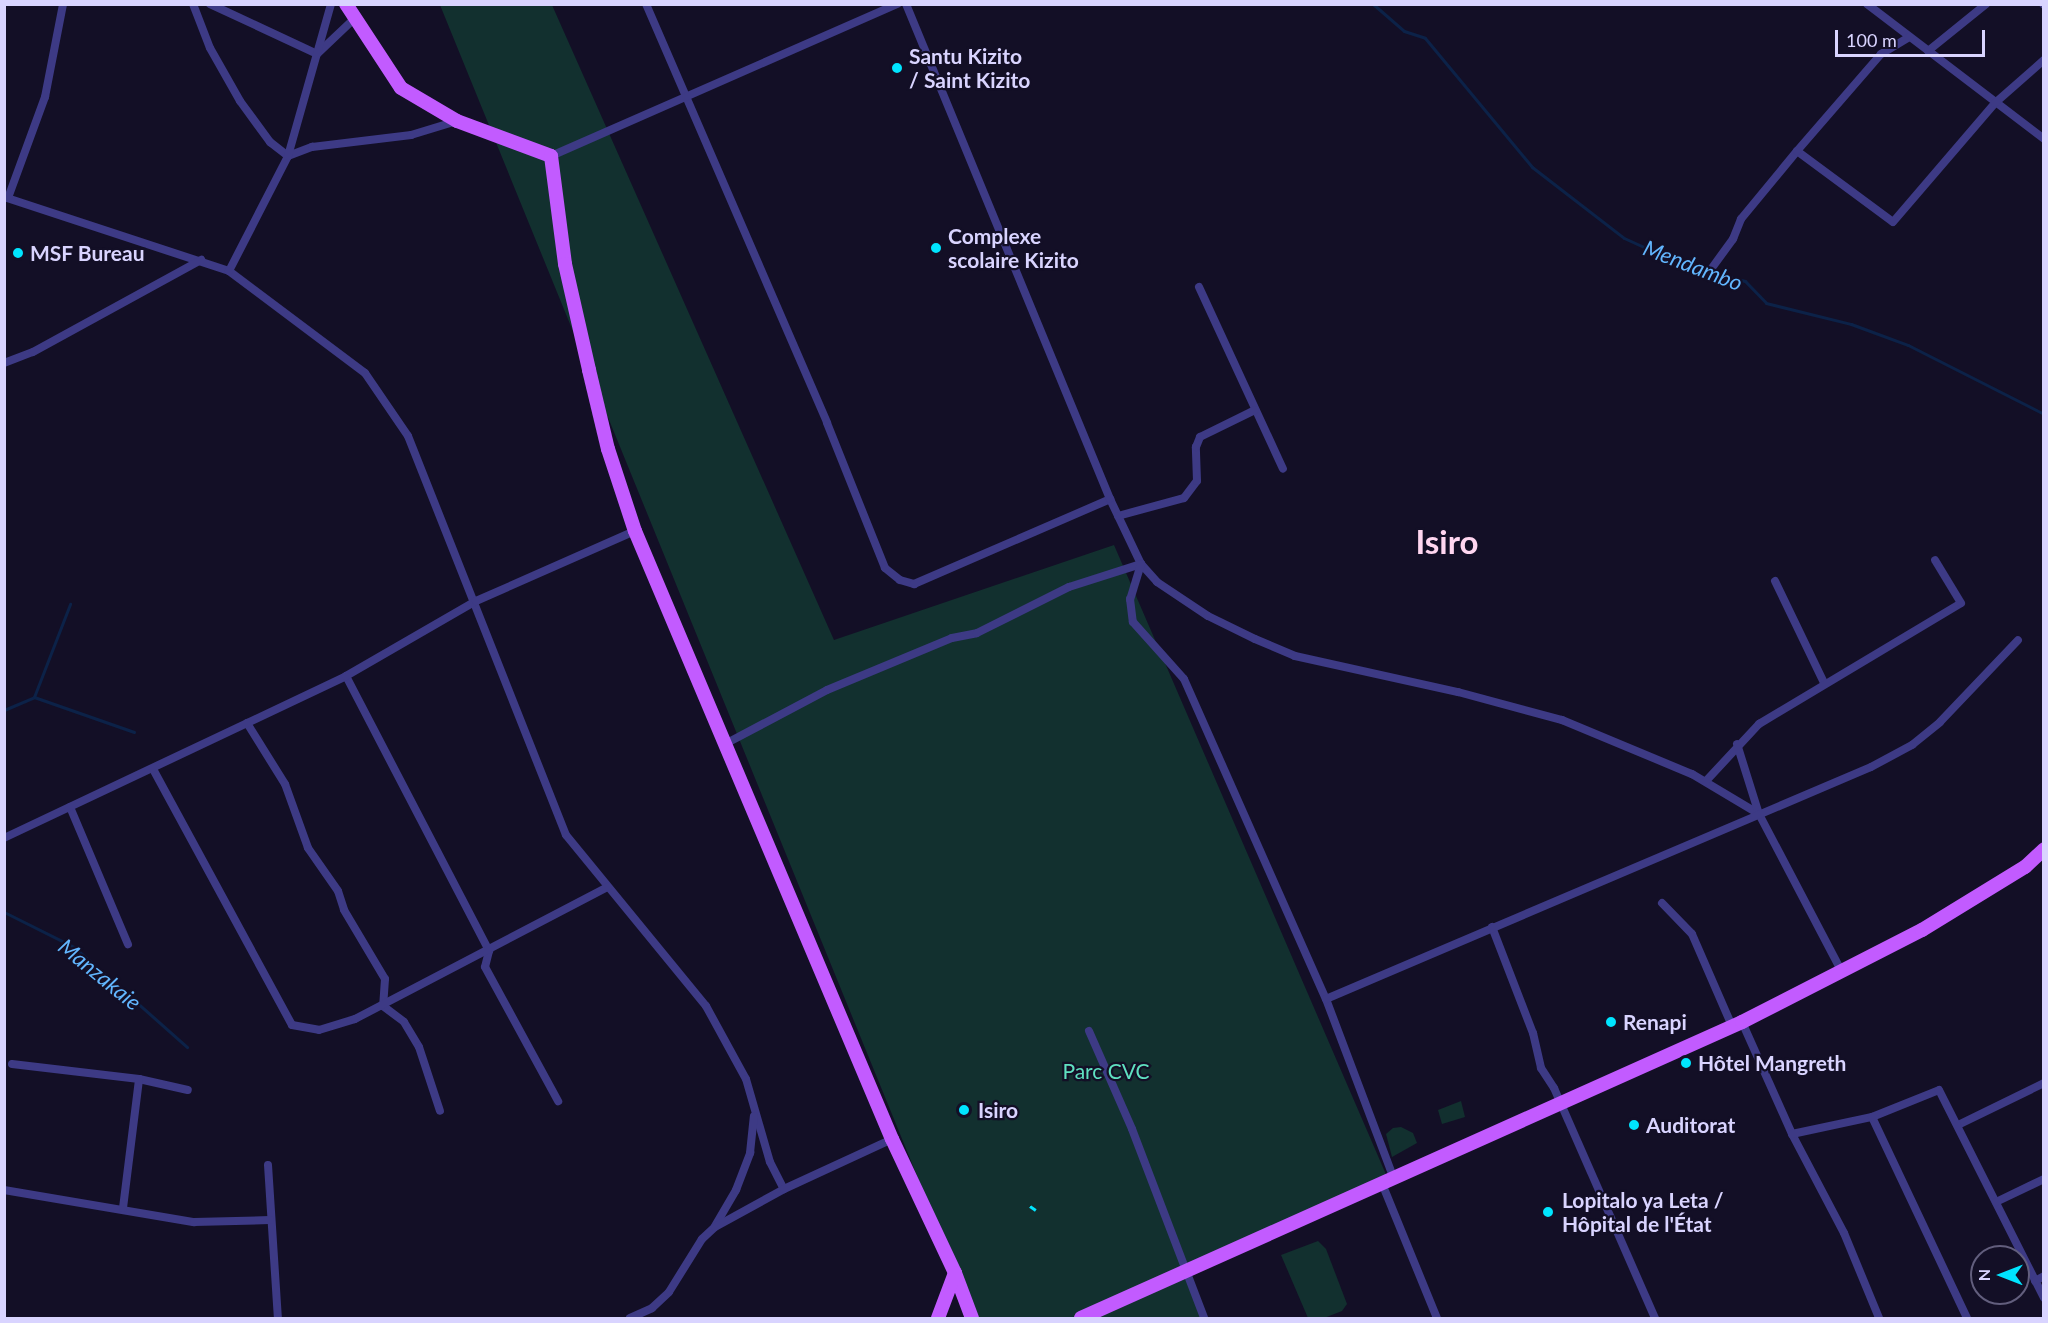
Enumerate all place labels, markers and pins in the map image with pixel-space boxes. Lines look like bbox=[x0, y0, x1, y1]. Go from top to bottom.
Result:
place label: Santu Kizito / Saint Kizito bbox=[909, 43, 1030, 93]
marker: Santu Kizito / Saint Kizito bbox=[890, 61, 904, 75]
place label: Complexe scolaire Kizito bbox=[948, 223, 1079, 273]
place label: MSF Bureau bbox=[30, 240, 145, 266]
marker: Complexe scolaire Kizito bbox=[929, 241, 943, 255]
marker: MSF Bureau bbox=[11, 246, 25, 260]
place label: Renapi bbox=[1623, 1009, 1687, 1035]
marker: Renapi bbox=[1604, 1015, 1618, 1029]
place label: Hôtel Mangreth bbox=[1698, 1050, 1846, 1076]
marker: Hôtel Mangreth bbox=[1679, 1056, 1693, 1070]
place label: Isiro bbox=[978, 1097, 1018, 1123]
marker: Isiro bbox=[955, 1101, 973, 1119]
place label: Auditorat bbox=[1646, 1112, 1735, 1138]
marker: Auditorat bbox=[1627, 1118, 1641, 1132]
place label: Lopitalo ya Leta / Hôpital de l'État bbox=[1562, 1187, 1724, 1237]
marker: Lopitalo ya Leta / Hôpital de l'État bbox=[1539, 1203, 1557, 1221]

